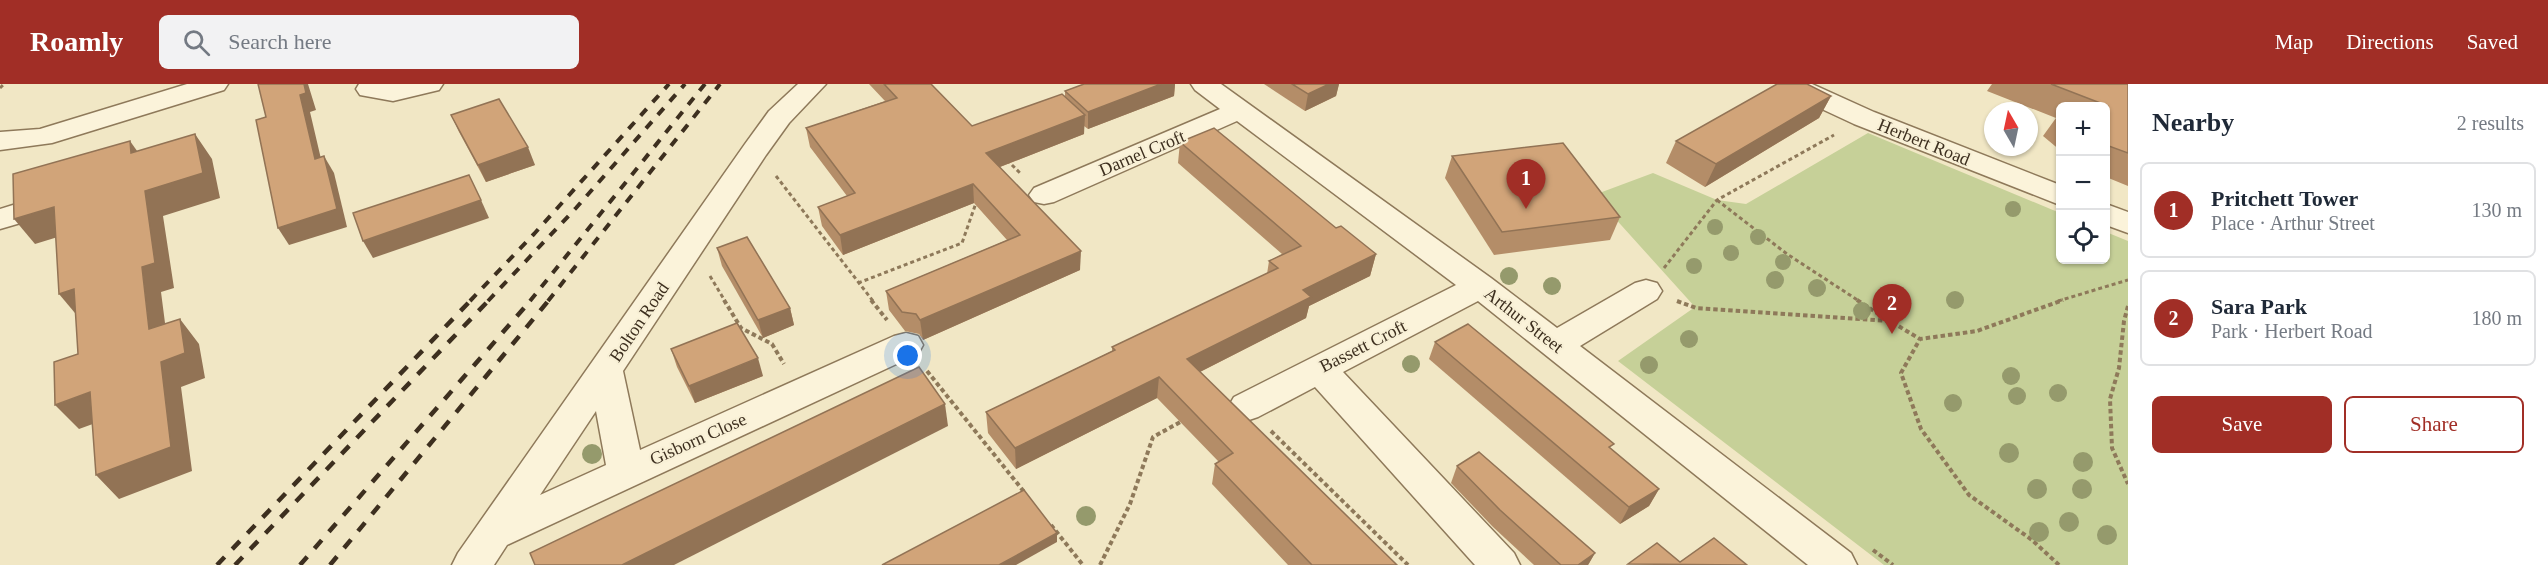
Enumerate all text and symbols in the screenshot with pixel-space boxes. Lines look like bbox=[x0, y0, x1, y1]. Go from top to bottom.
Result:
search box bbox=[159, 15, 579, 69]
text: Roamly bbox=[30, 26, 123, 57]
icon: search bbox=[180, 26, 213, 59]
text: Search here bbox=[228, 29, 332, 54]
text: Map bbox=[2275, 30, 2313, 54]
text: Directions bbox=[2346, 30, 2434, 54]
text: Saved bbox=[2467, 30, 2518, 54]
north arrow bbox=[1984, 102, 2038, 156]
map controls bbox=[2056, 102, 2110, 264]
button: + bbox=[2056, 102, 2110, 156]
text: Nearby bbox=[2152, 108, 2234, 137]
text: 2 results bbox=[2457, 112, 2524, 134]
street label: Herbert Road bbox=[1875, 114, 1973, 170]
street label: Darnel Croft bbox=[1096, 126, 1188, 180]
button: − bbox=[2056, 156, 2110, 210]
pin: 1 bbox=[1506, 160, 1546, 209]
text: Pritchett Tower bbox=[2211, 186, 2358, 211]
text: 1 bbox=[2169, 199, 2179, 221]
text: 130 m bbox=[2471, 199, 2522, 221]
button: locate bbox=[2056, 210, 2110, 264]
text: Place · Arthur Street bbox=[2211, 212, 2375, 234]
street label: Bolton Road bbox=[605, 278, 673, 366]
street label: Arthur Street bbox=[1481, 283, 1567, 357]
pin: 2 bbox=[1872, 284, 1912, 334]
text: Sara Park bbox=[2211, 294, 2307, 319]
text: 2 bbox=[2169, 307, 2179, 329]
text: 180 m bbox=[2471, 307, 2522, 329]
street label: Bassett Croft bbox=[1316, 316, 1410, 376]
text: Park · Herbert Road bbox=[2211, 320, 2373, 342]
your location bbox=[893, 341, 922, 370]
button: Save bbox=[2152, 396, 2332, 453]
button: Share bbox=[2344, 396, 2524, 453]
street label: Gisborn Close bbox=[647, 409, 749, 469]

